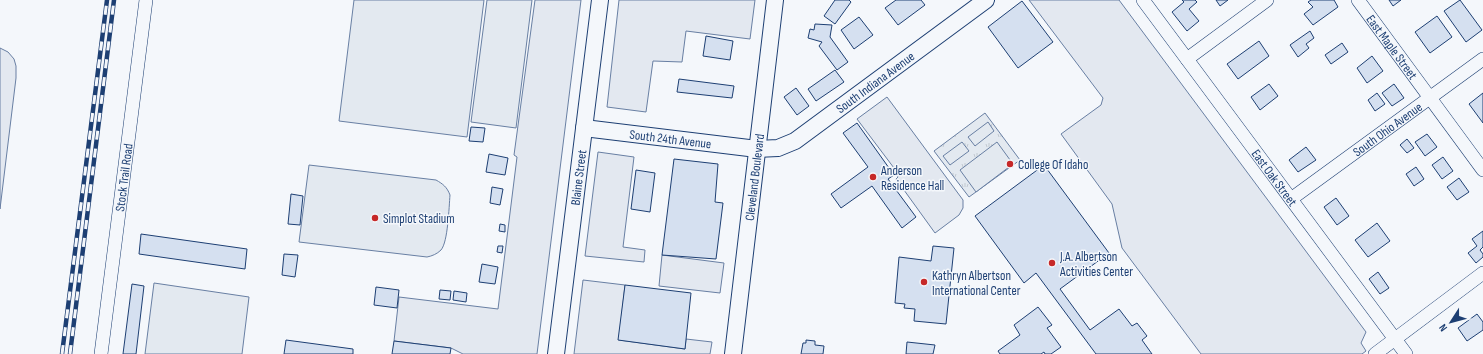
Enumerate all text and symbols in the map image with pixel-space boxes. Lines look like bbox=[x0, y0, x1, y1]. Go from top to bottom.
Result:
street label: East Maple Street bbox=[1363, 12, 1421, 83]
street label: South Indiana Avenue bbox=[833, 49, 918, 117]
street label: South Ohio Avenue bbox=[1350, 99, 1426, 160]
street label: South 24th Avenue bbox=[628, 127, 712, 152]
street label: Cleveland Boulevard bbox=[742, 133, 768, 222]
street label: Stock Trail Road bbox=[112, 143, 137, 213]
street label: East Oak Street bbox=[1248, 146, 1300, 210]
street label: Blaine Street bbox=[568, 149, 590, 206]
place label: College Of Idaho bbox=[1018, 157, 1088, 173]
marker: College Of Idaho bbox=[1005, 159, 1015, 169]
place label: Anderson Residence Hall bbox=[880, 163, 944, 194]
marker: Anderson Residence Hall bbox=[868, 172, 878, 182]
place label: Simplot Stadium bbox=[383, 211, 455, 227]
marker: Simplot Stadium bbox=[370, 213, 380, 223]
place label: J.A. Albertson Activities Center bbox=[1059, 249, 1133, 280]
marker: J.A. Albertson Activities Center bbox=[1047, 258, 1057, 268]
place label: Kathryn Albertson International Center bbox=[932, 268, 1021, 299]
marker: Kathryn Albertson International Center bbox=[919, 277, 929, 287]
north arrow bbox=[1431, 302, 1471, 342]
text: N bbox=[1436, 321, 1450, 334]

